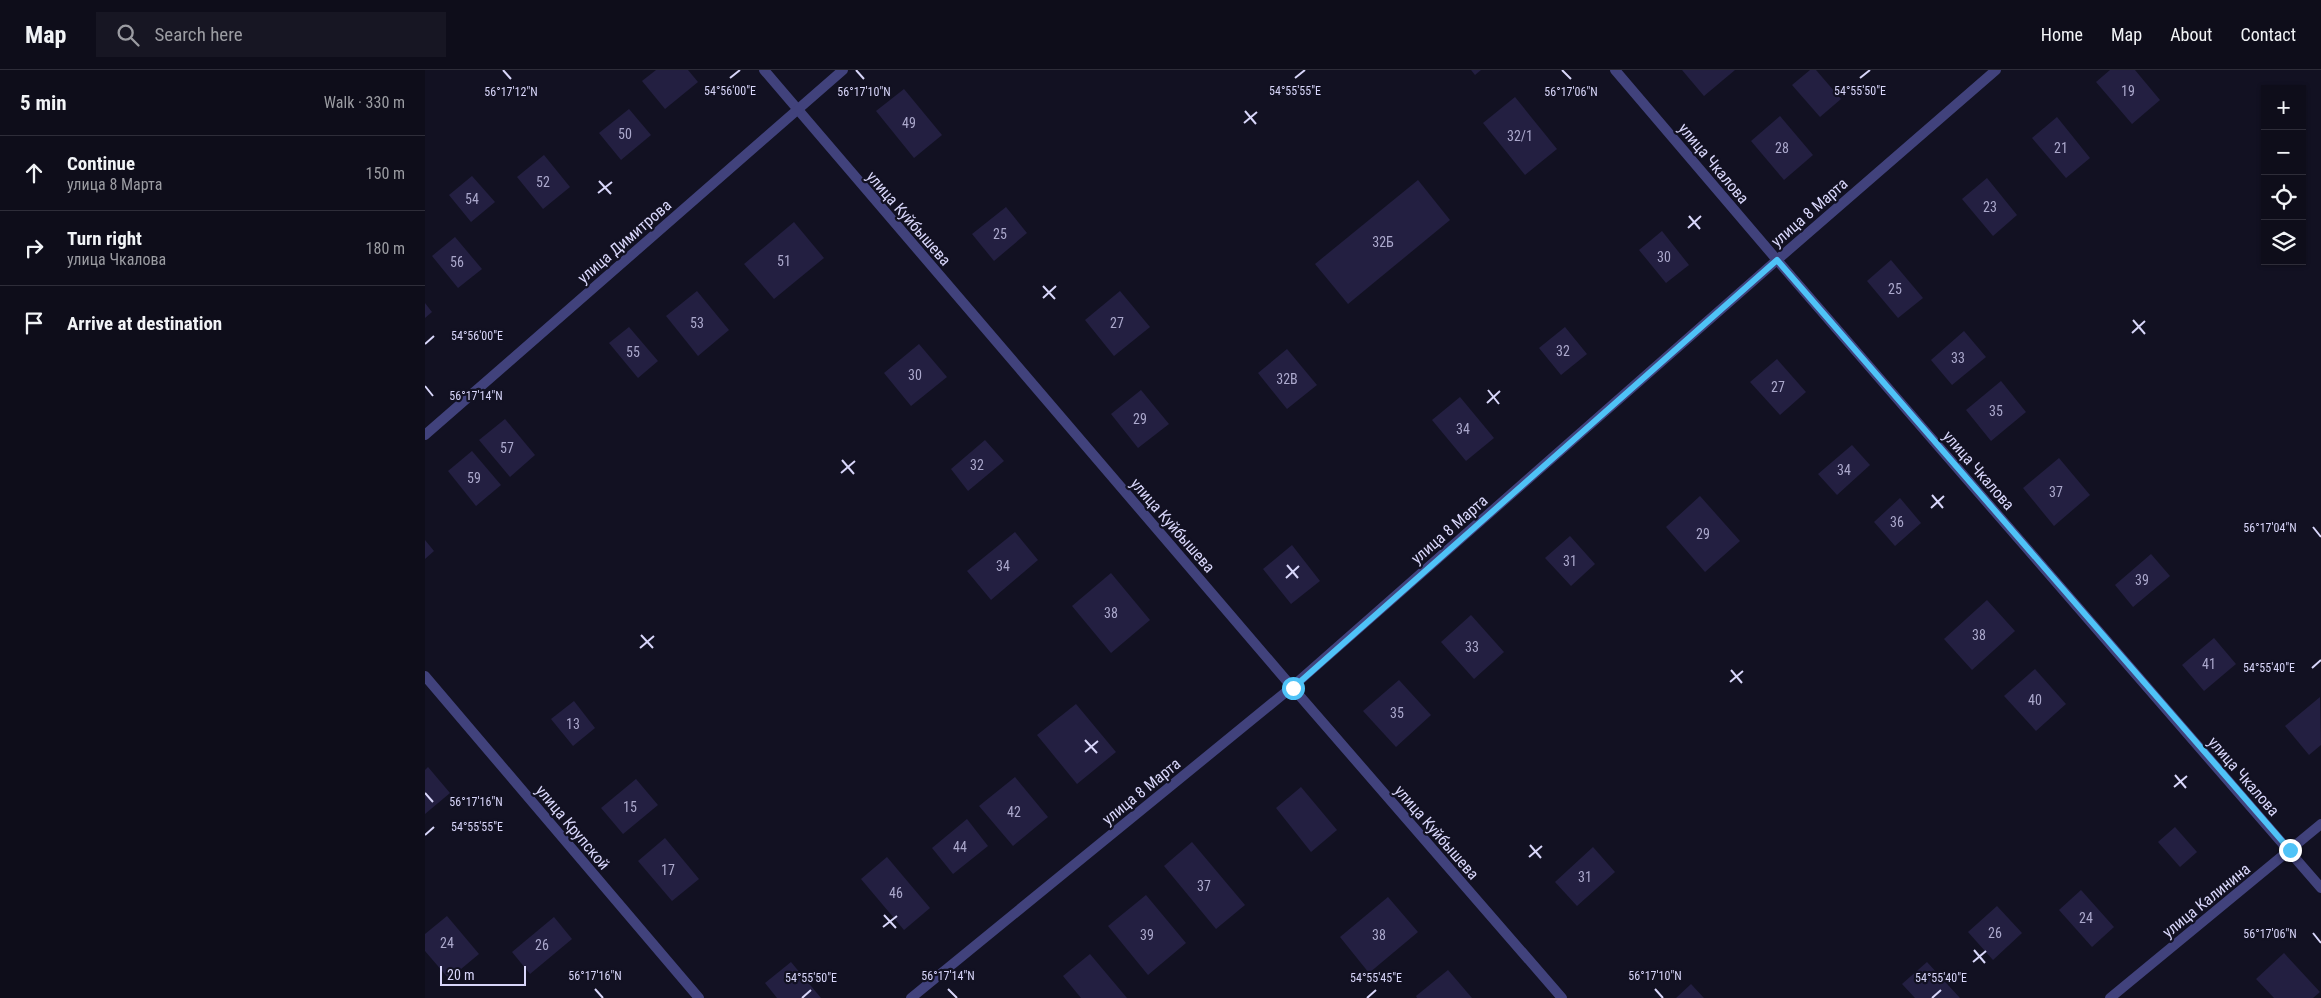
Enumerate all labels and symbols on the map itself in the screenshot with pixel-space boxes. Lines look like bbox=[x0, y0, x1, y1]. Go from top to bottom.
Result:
house number: 19 bbox=[2121, 83, 2135, 99]
text: 54°56'00"E bbox=[704, 84, 756, 98]
text: 54°55'55"E bbox=[1269, 84, 1321, 98]
text: 54°55'50"E bbox=[1834, 84, 1886, 98]
text: 56°17'12"N bbox=[484, 85, 538, 99]
text: 56°17'10"N bbox=[837, 85, 891, 99]
text: 56°17'06"N bbox=[1544, 85, 1598, 99]
house number: 49 bbox=[902, 115, 916, 131]
street label: улица Чкалова bbox=[1674, 119, 1753, 207]
house number: 50 bbox=[618, 126, 632, 142]
house number: 32/1 bbox=[1507, 128, 1533, 144]
house number: 28 bbox=[1775, 140, 1789, 156]
house number: 21 bbox=[2054, 140, 2068, 156]
street label: улица Куйбышева bbox=[862, 167, 955, 269]
house number: 52 bbox=[536, 174, 550, 190]
street label: улица 8 Марта bbox=[1767, 174, 1852, 251]
house number: 54 bbox=[465, 191, 479, 207]
street label: улица Димитрова bbox=[574, 195, 675, 287]
house number: 23 bbox=[1983, 199, 1997, 215]
house number: 25 bbox=[993, 226, 1007, 242]
house number: 32Б bbox=[1372, 234, 1394, 250]
house number: 30 bbox=[1657, 249, 1671, 265]
house number: 51 bbox=[777, 253, 791, 269]
house number: 56 bbox=[450, 254, 464, 270]
house number: 25 bbox=[1888, 281, 1902, 297]
house number: 53 bbox=[690, 315, 704, 331]
house number: 27 bbox=[1110, 315, 1124, 331]
text: 54°56'00"E bbox=[451, 329, 503, 343]
house number: 32 bbox=[1556, 343, 1570, 359]
house number: 55 bbox=[626, 344, 640, 360]
house number: 33 bbox=[1951, 350, 1965, 366]
house number: 30 bbox=[908, 367, 922, 383]
house number: 32В bbox=[1276, 371, 1298, 387]
house number: 27 bbox=[1771, 379, 1785, 395]
text: 56°17'14"N bbox=[449, 389, 503, 403]
house number: 35 bbox=[1989, 403, 2003, 419]
house number: 29 bbox=[1133, 411, 1147, 427]
house number: 34 bbox=[1456, 421, 1470, 437]
street label: улица Чкалова bbox=[1939, 427, 2018, 514]
house number: 57 bbox=[500, 440, 514, 456]
house number: 32 bbox=[970, 457, 984, 473]
house number: 34 bbox=[1837, 462, 1851, 478]
house number: 59 bbox=[467, 470, 481, 486]
street label: улица Куйбышева bbox=[1126, 474, 1219, 576]
house number: 37 bbox=[2049, 484, 2063, 500]
street label: улица 8 Марта bbox=[1407, 491, 1492, 568]
house number: 36 bbox=[1890, 514, 1904, 530]
text: 56°17'04"N bbox=[2243, 521, 2297, 535]
house number: 29 bbox=[1696, 526, 1710, 542]
house number: 31 bbox=[1563, 553, 1577, 569]
house number: 34 bbox=[996, 558, 1010, 574]
house number: 39 bbox=[2135, 572, 2149, 588]
house number: 38 bbox=[1104, 605, 1118, 621]
house number: 38 bbox=[1972, 627, 1986, 643]
house number: 33 bbox=[1465, 639, 1479, 655]
house number: 41 bbox=[2202, 656, 2216, 672]
text: 54°55'40"E bbox=[2243, 661, 2295, 675]
route start bbox=[1282, 677, 1305, 700]
house number: 40 bbox=[2028, 692, 2042, 708]
house number: 35 bbox=[1390, 705, 1404, 721]
house number: 13 bbox=[566, 716, 580, 732]
street label: улица Чкалова bbox=[2204, 733, 2283, 820]
street label: улица 8 Марта bbox=[1098, 754, 1184, 829]
street label: улица Крупской bbox=[532, 781, 614, 874]
street label: улица Куйбышева bbox=[1390, 781, 1483, 883]
text: 56°17'16"N bbox=[449, 795, 503, 809]
house number: 15 bbox=[623, 799, 637, 815]
house number: 42 bbox=[1007, 804, 1021, 820]
text: 54°55'55"E bbox=[451, 820, 503, 834]
house number: 44 bbox=[953, 839, 967, 855]
route end bbox=[2279, 839, 2302, 862]
street label: улица Калинина bbox=[2159, 859, 2254, 942]
house number: 17 bbox=[661, 862, 675, 878]
house number: 31 bbox=[1578, 869, 1592, 885]
house number: 37 bbox=[1197, 878, 1211, 894]
house number: 46 bbox=[889, 885, 903, 901]
house number: 24 bbox=[2079, 910, 2093, 926]
house number: 26 bbox=[1988, 925, 2002, 941]
house number: 39 bbox=[1140, 927, 1154, 943]
house number: 38 bbox=[1372, 927, 1386, 943]
text: 56°17'06"N bbox=[2243, 927, 2297, 941]
house number: 24 bbox=[440, 935, 454, 951]
house number: 26 bbox=[535, 937, 549, 953]
scale bar bbox=[440, 963, 526, 986]
text: 56°17'16"N bbox=[568, 969, 622, 983]
text: 56°17'14"N bbox=[921, 969, 975, 983]
text: 56°17'10"N bbox=[1628, 969, 1682, 983]
text: 54°55'50"E bbox=[785, 971, 837, 985]
text: 54°55'45"E bbox=[1350, 971, 1402, 985]
text: 54°55'40"E bbox=[1915, 971, 1967, 985]

